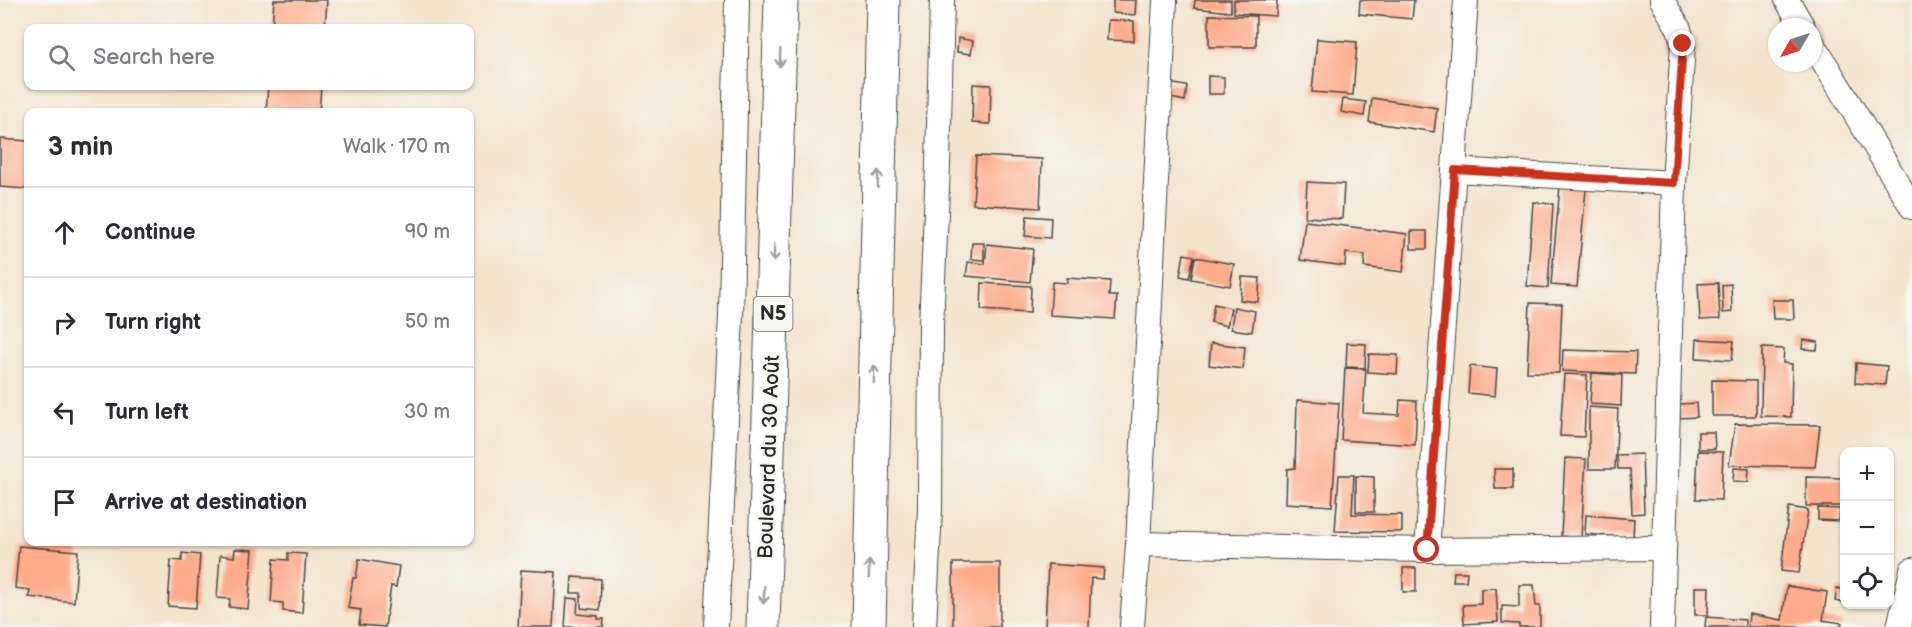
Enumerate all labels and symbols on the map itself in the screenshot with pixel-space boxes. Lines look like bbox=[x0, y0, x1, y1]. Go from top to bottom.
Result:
north arrow bbox=[1768, 18, 1822, 72]
route end bbox=[1669, 30, 1695, 56]
one-way arrow bbox=[774, 48, 785, 68]
one-way arrow bbox=[873, 169, 884, 189]
one-way arrow bbox=[769, 243, 780, 263]
road number: N5 bbox=[754, 297, 792, 331]
street label: Boulevard du 30 Août bbox=[753, 354, 785, 559]
one-way arrow bbox=[868, 364, 880, 384]
route start bbox=[1413, 536, 1439, 562]
one-way arrow bbox=[864, 559, 875, 579]
one-way arrow bbox=[759, 585, 770, 605]

